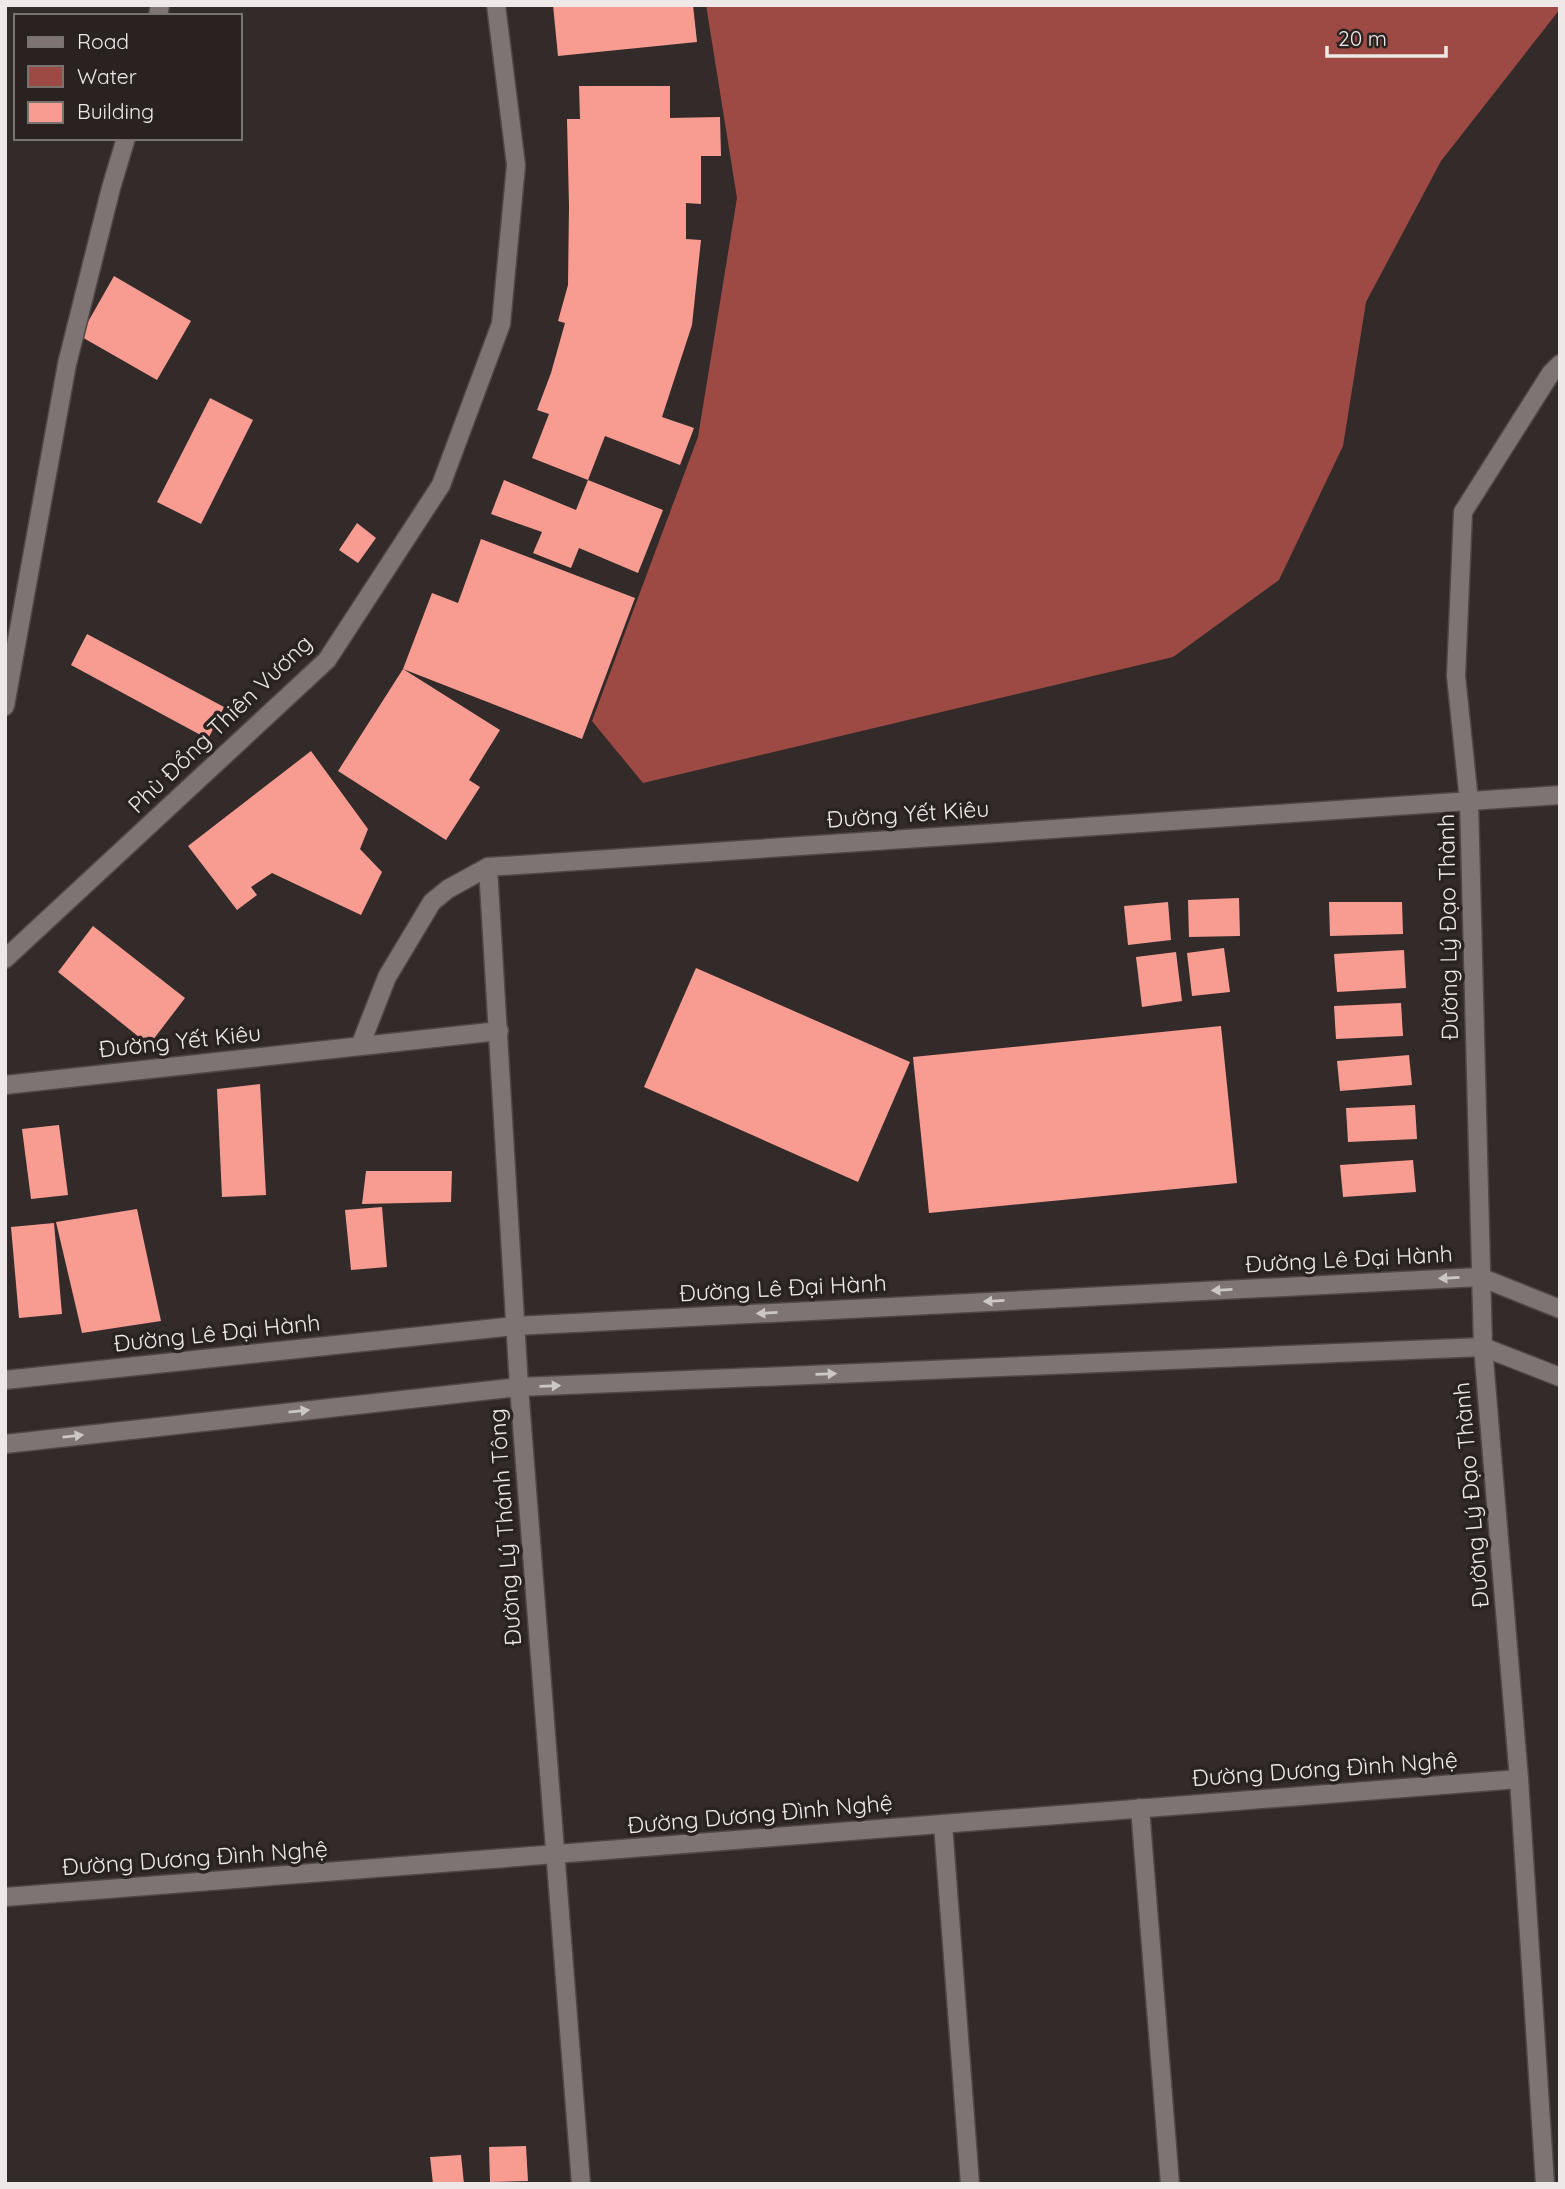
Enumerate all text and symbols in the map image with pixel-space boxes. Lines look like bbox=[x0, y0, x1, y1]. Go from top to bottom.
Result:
legend bbox=[14, 14, 242, 140]
scale bar bbox=[1327, 14, 1446, 58]
text: 20 m bbox=[1338, 25, 1387, 51]
text: Road bbox=[77, 28, 129, 54]
text: Water bbox=[77, 63, 137, 89]
text: Building bbox=[77, 98, 154, 124]
street label: Phù Đổng Thiên Vương bbox=[122, 628, 318, 819]
street label: Đường Yết Kiêu bbox=[826, 793, 990, 834]
street label: Đường Lý Đạo Thành bbox=[1431, 814, 1464, 1040]
street label: Đường Yết Kiêu bbox=[97, 1018, 263, 1063]
street label: Đường Lê Đại Hành bbox=[1245, 1239, 1453, 1278]
street label: Đường Lê Đại Hành bbox=[679, 1268, 887, 1307]
one-way arrow bbox=[1438, 1273, 1460, 1284]
one-way arrow bbox=[1210, 1284, 1232, 1295]
one-way arrow bbox=[983, 1296, 1005, 1307]
street label: Đường Lê Đại Hành bbox=[112, 1307, 322, 1358]
one-way arrow bbox=[756, 1308, 778, 1319]
one-way arrow bbox=[815, 1369, 837, 1380]
one-way arrow bbox=[539, 1381, 561, 1392]
street label: Đường Lý Đạo Thành bbox=[1446, 1381, 1495, 1609]
one-way arrow bbox=[288, 1406, 310, 1417]
street label: Đường Lý Thánh Tông bbox=[482, 1408, 527, 1646]
one-way arrow bbox=[62, 1430, 84, 1441]
street label: Đường Dương Đình Nghệ bbox=[1191, 1745, 1459, 1792]
street label: Đường Dương Đình Nghệ bbox=[626, 1787, 894, 1840]
street label: Đường Dương Đình Nghệ bbox=[61, 1834, 329, 1881]

